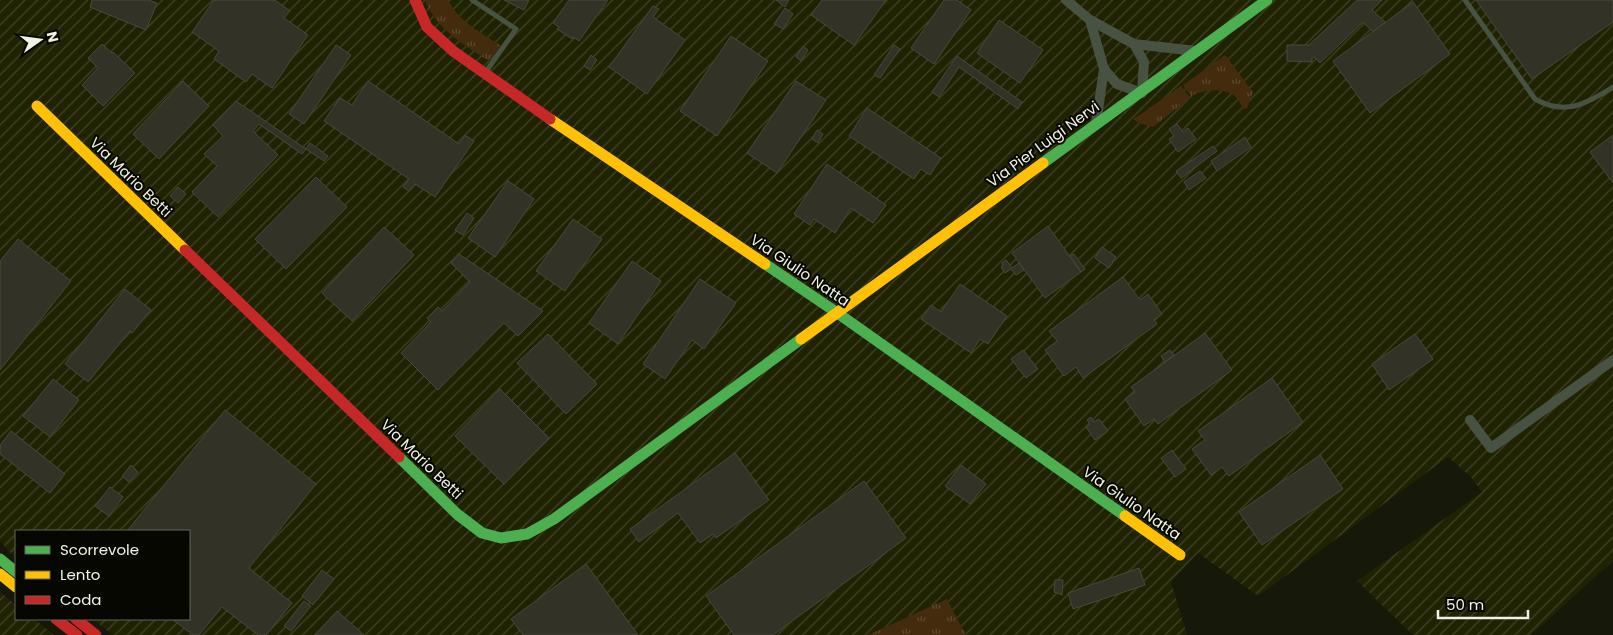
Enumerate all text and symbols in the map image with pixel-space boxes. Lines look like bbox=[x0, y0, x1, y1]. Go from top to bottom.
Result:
north arrow bbox=[15, 15, 65, 65]
text: N bbox=[42, 29, 64, 44]
street label: Via Pier Luigi Nervi bbox=[982, 96, 1104, 192]
street label: Via Mario Betti bbox=[85, 132, 177, 222]
street label: Via Giulio Natta bbox=[746, 229, 854, 311]
street label: Via Mario Betti bbox=[376, 414, 468, 504]
street label: Via Giulio Natta bbox=[1079, 461, 1185, 545]
legend bbox=[15, 530, 190, 620]
text: Scorrevole bbox=[60, 539, 139, 560]
text: Lento bbox=[60, 564, 100, 585]
scale bar bbox=[1438, 588, 1528, 620]
text: Coda bbox=[60, 589, 101, 610]
text: 50 m bbox=[1446, 594, 1484, 615]

